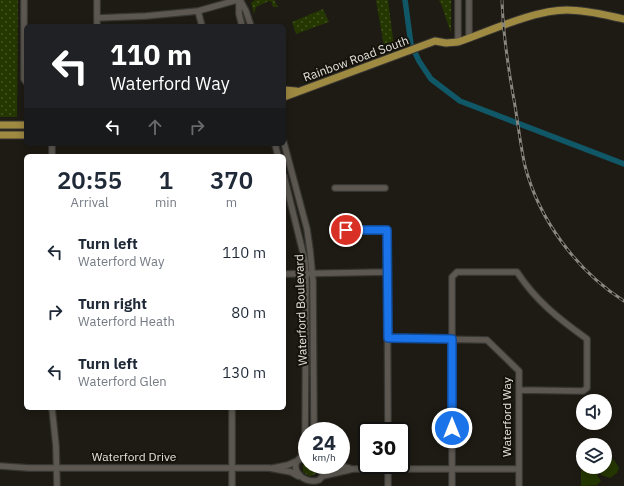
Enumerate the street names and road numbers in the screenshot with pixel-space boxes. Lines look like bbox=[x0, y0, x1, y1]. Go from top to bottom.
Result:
street label: Rainbow Road South bbox=[301, 32, 411, 85]
street label: Waterford Boulevard bbox=[291, 254, 310, 366]
street label: Waterford Way bbox=[499, 377, 514, 457]
street label: Waterford Drive bbox=[92, 449, 177, 464]

